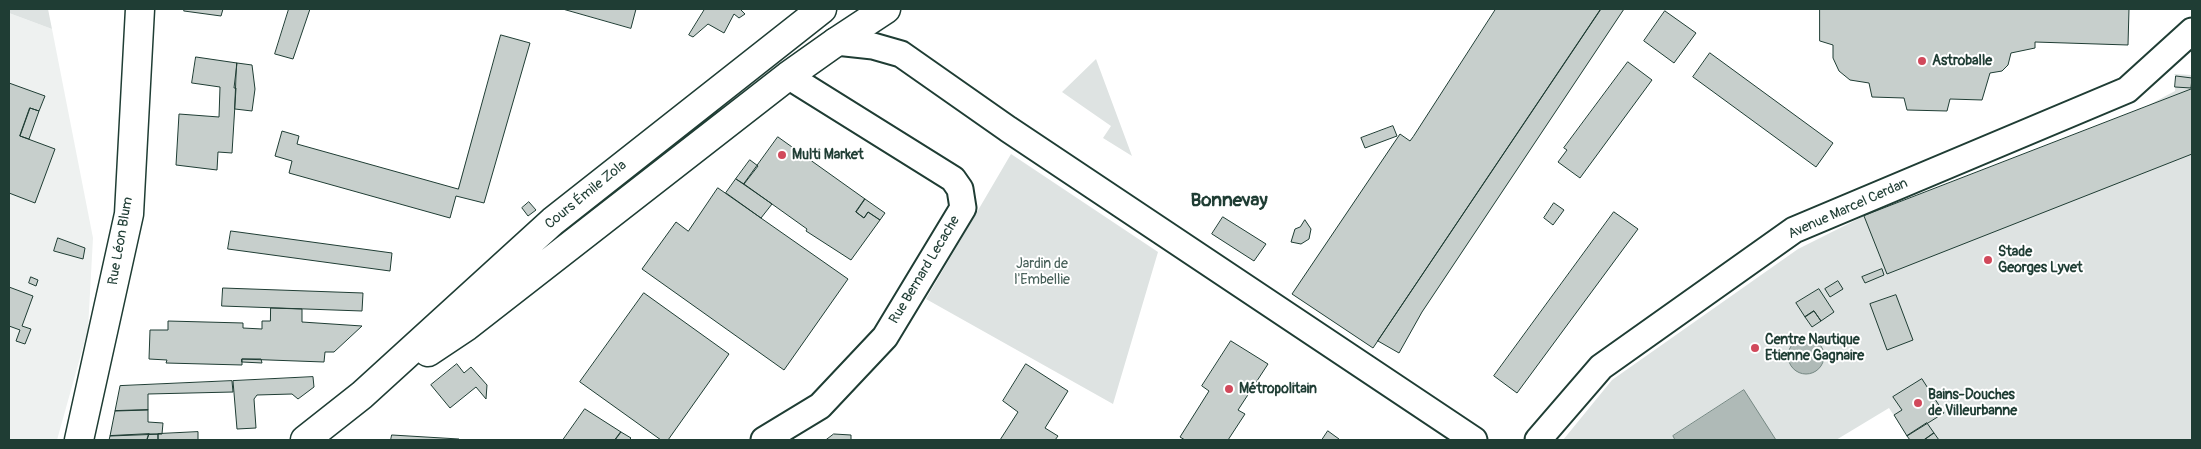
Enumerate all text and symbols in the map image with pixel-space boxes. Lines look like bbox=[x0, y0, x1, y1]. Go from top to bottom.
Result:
place label: Astroballe bbox=[1932, 53, 1992, 69]
marker: Astroballe bbox=[1916, 55, 1928, 67]
place label: Multi Market bbox=[792, 147, 864, 163]
marker: Multi Market bbox=[776, 149, 788, 161]
street label: Cours Émile Zola bbox=[542, 157, 630, 233]
street label: Avenue Marcel Cerdan bbox=[1786, 175, 1910, 243]
district label: Bonnevay bbox=[1190, 190, 1268, 212]
street label: Rue Léon Blum bbox=[105, 196, 137, 286]
street label: Rue Bernard Lecache bbox=[886, 213, 964, 327]
place label: Stade Georges Lyvet bbox=[1998, 244, 2083, 276]
marker: Stade Georges Lyvet bbox=[1982, 254, 1994, 266]
park label: Jardin de l'Embellie bbox=[1014, 256, 1070, 288]
place label: Centre Nautique Etienne Gagnaire bbox=[1765, 332, 1864, 364]
marker: Centre Nautique Etienne Gagnaire bbox=[1749, 342, 1761, 354]
place label: Métropolitain bbox=[1239, 381, 1317, 397]
marker: Métropolitain bbox=[1223, 383, 1235, 395]
place label: Bains-Douches de Villeurbanne bbox=[1928, 387, 2017, 420]
marker: Bains-Douches de Villeurbanne bbox=[1912, 397, 1924, 409]

